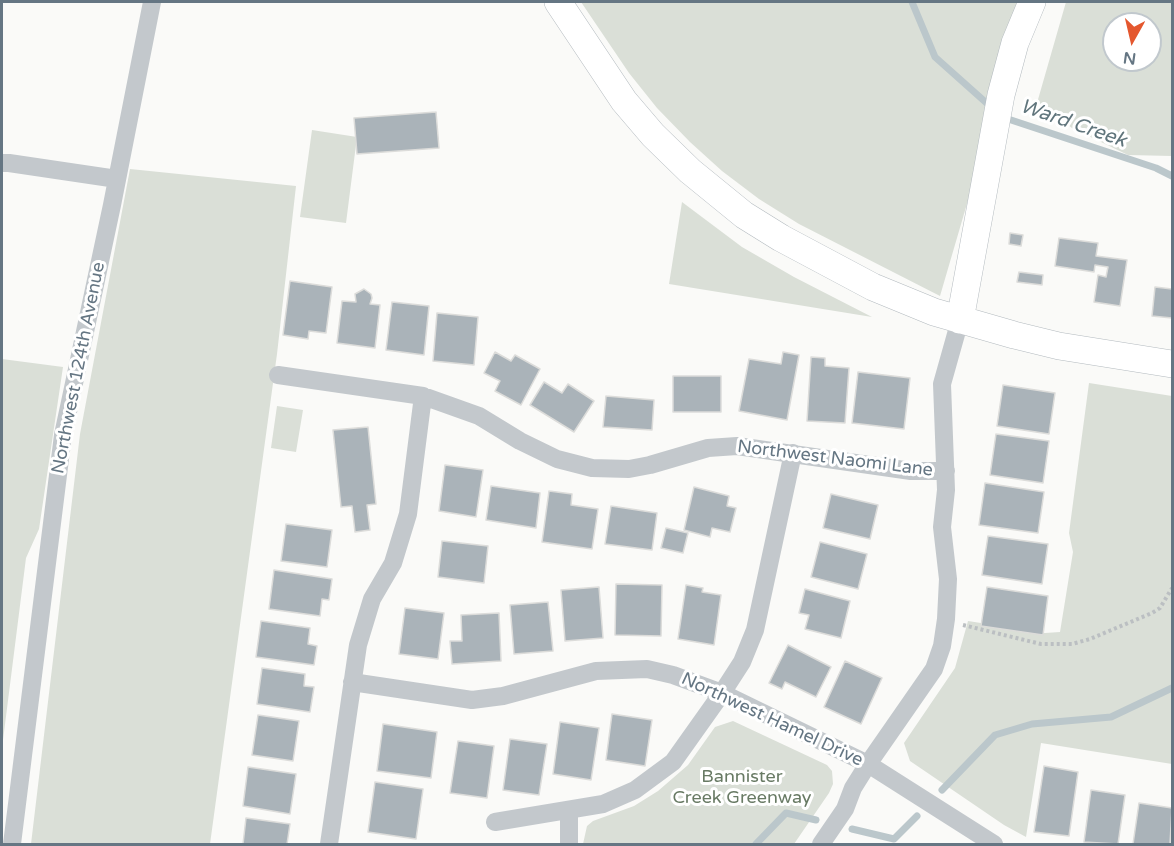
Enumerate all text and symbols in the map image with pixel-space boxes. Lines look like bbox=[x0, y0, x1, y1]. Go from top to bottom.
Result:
north arrow bbox=[1102, 12, 1162, 72]
text: N bbox=[1122, 47, 1138, 69]
water label: Ward Creek bbox=[1017, 95, 1129, 153]
street label: Northwest 124th Avenue bbox=[48, 260, 110, 476]
street label: Northwest Naomi Lane bbox=[736, 436, 934, 482]
street label: Northwest Hamel Drive bbox=[678, 668, 866, 772]
park label: Bannister Creek Greenway bbox=[672, 766, 812, 808]

